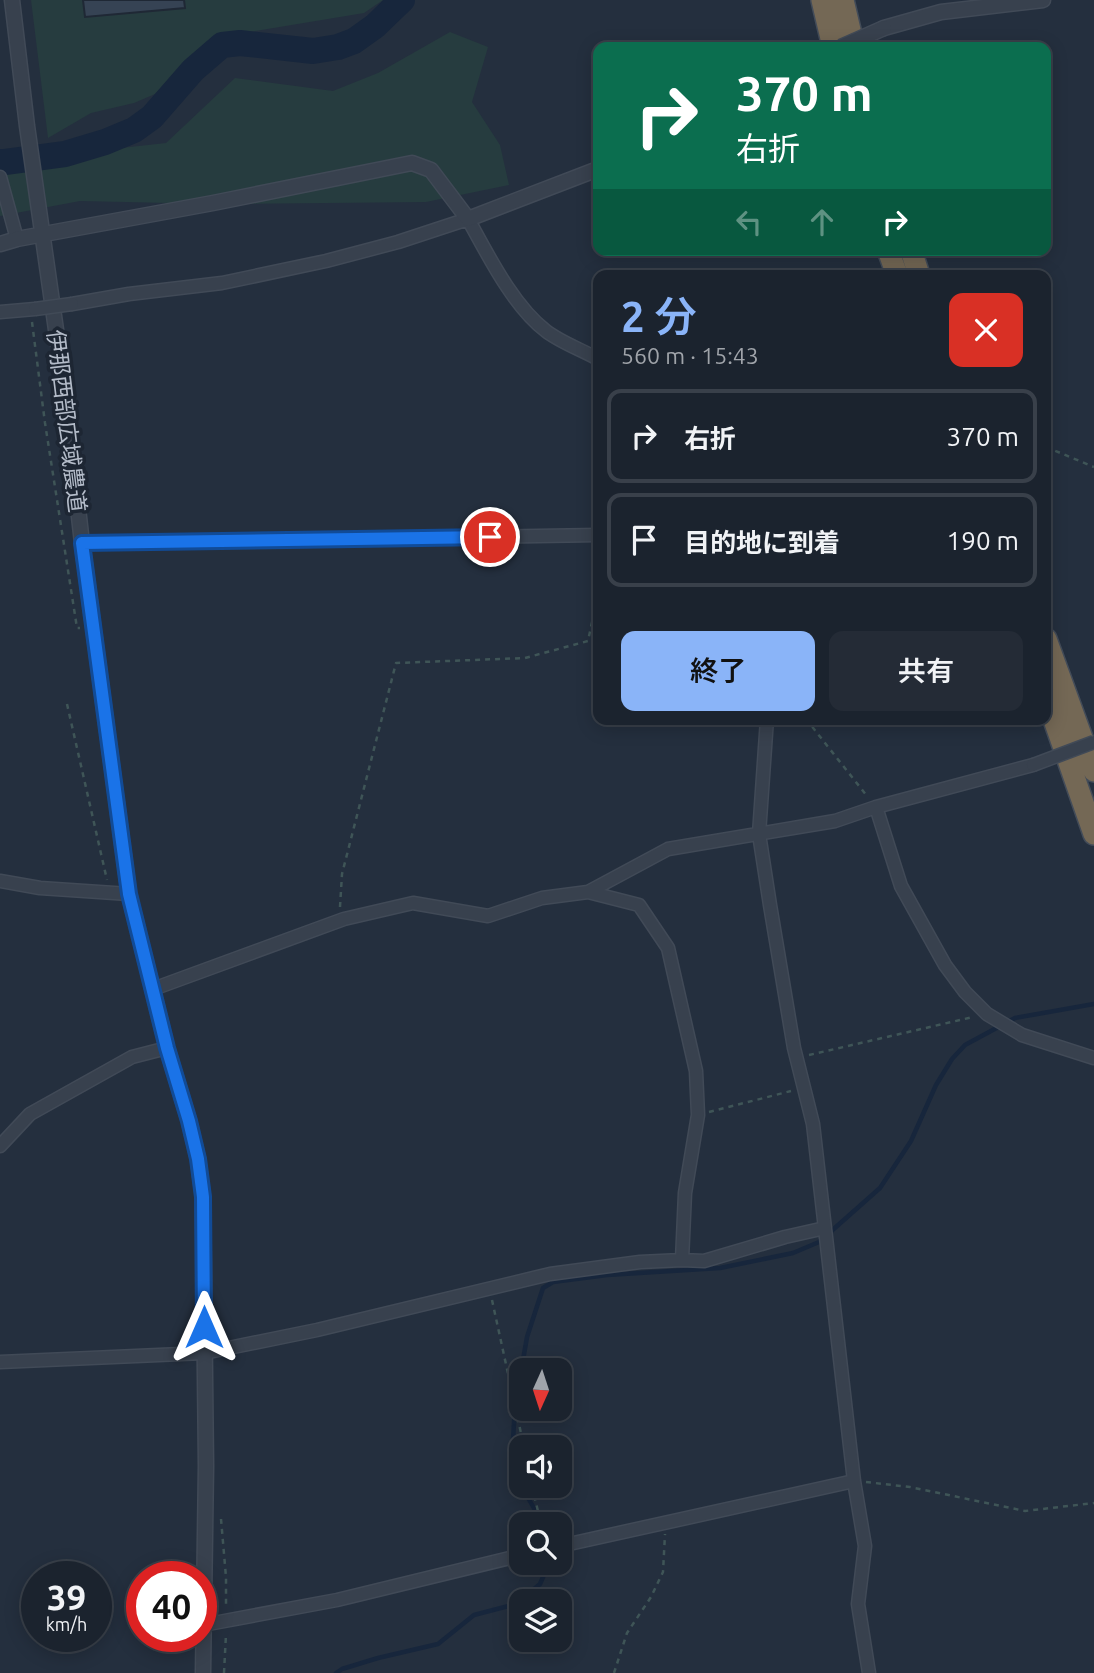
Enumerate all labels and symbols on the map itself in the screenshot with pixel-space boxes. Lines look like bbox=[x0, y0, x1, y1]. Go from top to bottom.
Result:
street label: 伊那西部広域農道 bbox=[43, 328, 91, 514]
pin bbox=[460, 507, 520, 567]
position arrow bbox=[167, 1290, 241, 1364]
north arrow bbox=[509, 1358, 572, 1421]
speed limit sign: 40 bbox=[126, 1561, 217, 1652]

